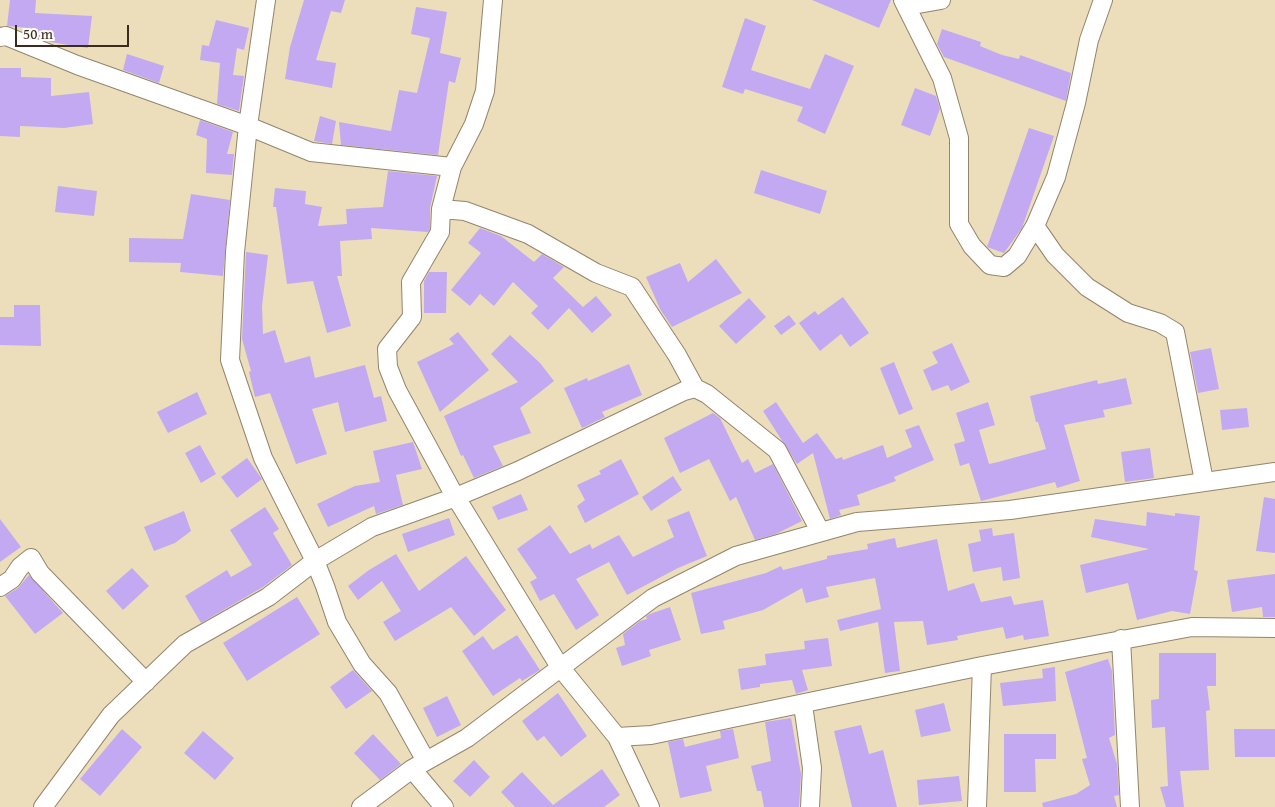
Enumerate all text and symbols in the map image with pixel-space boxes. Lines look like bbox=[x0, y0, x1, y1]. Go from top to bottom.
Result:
scale bar bbox=[18, 15, 131, 47]
text: 50 m bbox=[23, 23, 53, 44]

